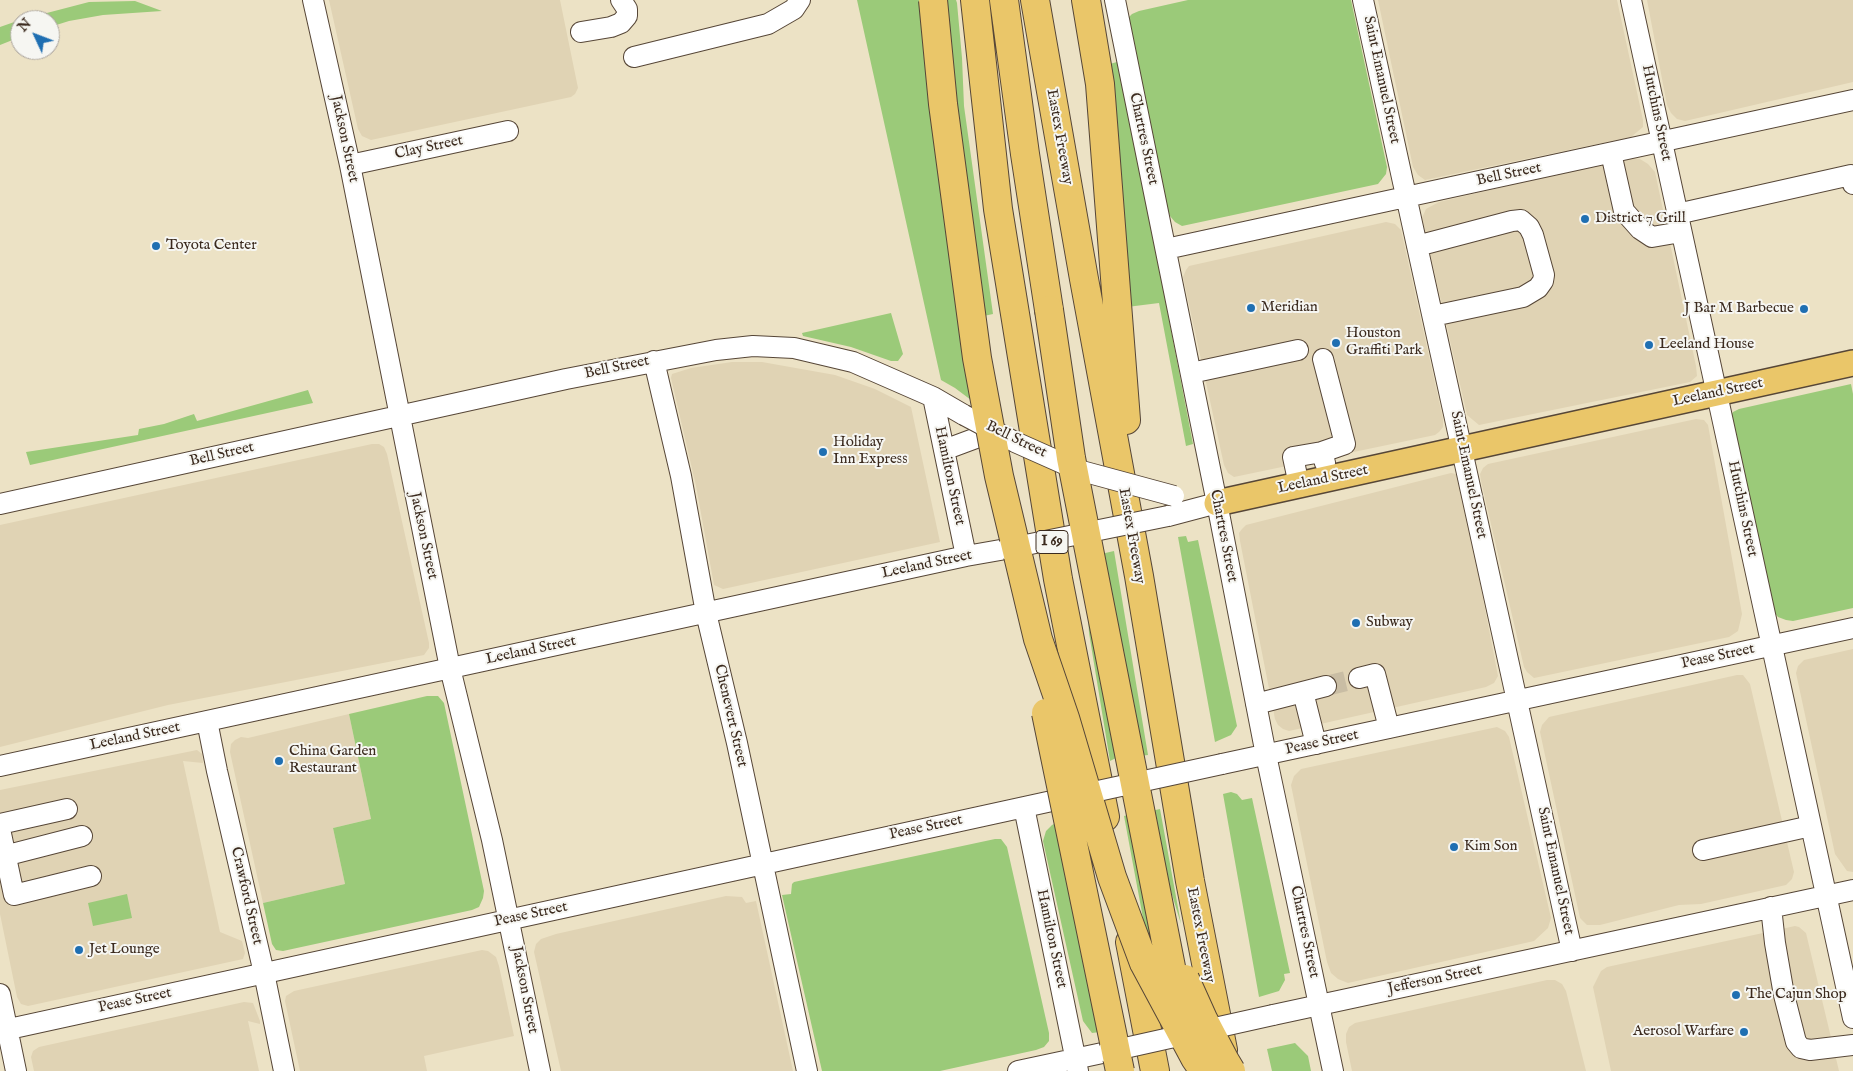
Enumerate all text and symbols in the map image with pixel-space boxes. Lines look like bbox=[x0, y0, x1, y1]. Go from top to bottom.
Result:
north arrow bbox=[10, 10, 60, 60]
street label: Saint Emanuel Street bbox=[1359, 14, 1403, 146]
text: N bbox=[14, 15, 35, 36]
street label: Hutchins Street bbox=[1637, 63, 1675, 163]
street label: Eastex Freeway bbox=[1042, 88, 1076, 186]
street label: Chartres Street bbox=[1124, 91, 1162, 187]
street label: Jackson Street bbox=[326, 94, 362, 184]
street label: Clay Street bbox=[393, 132, 465, 164]
street label: Bell Street bbox=[1475, 159, 1543, 191]
place label: District 7 Grill bbox=[1595, 210, 1686, 228]
marker: District 7 Grill bbox=[1579, 213, 1591, 225]
place label: Toyota Center bbox=[166, 237, 257, 255]
marker: Toyota Center bbox=[150, 240, 162, 252]
place label: Meridian bbox=[1261, 299, 1318, 317]
place label: J Bar M Barbecue bbox=[1684, 300, 1794, 318]
marker: Meridian bbox=[1245, 302, 1257, 314]
marker: J Bar M Barbecue bbox=[1798, 303, 1810, 315]
place label: Houston Graffiti Park bbox=[1346, 325, 1423, 360]
place label: Leeland House bbox=[1659, 336, 1754, 354]
marker: Houston Graffiti Park bbox=[1330, 337, 1342, 349]
marker: Leeland House bbox=[1643, 339, 1655, 351]
street label: Bell Street bbox=[583, 352, 651, 384]
street label: Leeland Street bbox=[1671, 375, 1765, 411]
street label: Saint Emanuel Street bbox=[1446, 409, 1490, 541]
street label: Bell Street bbox=[983, 418, 1049, 462]
street label: Hamilton Street bbox=[930, 425, 968, 527]
place label: Holiday Inn Express bbox=[833, 434, 907, 469]
street label: Bell Street bbox=[188, 439, 256, 471]
marker: Holiday Inn Express bbox=[817, 446, 829, 458]
street label: Hutchins Street bbox=[1723, 459, 1761, 559]
street label: Leeland Street bbox=[1276, 462, 1370, 498]
street label: Eastex Freeway bbox=[1114, 487, 1148, 585]
street label: Chartres Street bbox=[1205, 488, 1241, 584]
street label: Jackson Street bbox=[405, 491, 441, 581]
road number: I 69 bbox=[1036, 530, 1068, 554]
street label: Leeland Street bbox=[880, 547, 974, 583]
place label: Subway bbox=[1366, 614, 1413, 632]
marker: Subway bbox=[1350, 617, 1362, 629]
street label: Leeland Street bbox=[484, 633, 578, 669]
street label: Pease Street bbox=[1680, 640, 1756, 674]
street label: Chenevert Street bbox=[709, 663, 751, 769]
street label: Leeland Street bbox=[88, 719, 182, 755]
street label: Pease Street bbox=[1284, 726, 1360, 760]
place label: China Garden Restaurant bbox=[289, 743, 376, 778]
marker: China Garden Restaurant bbox=[273, 755, 285, 767]
street label: Saint Emanuel Street bbox=[1533, 805, 1577, 937]
street label: Pease Street bbox=[888, 811, 964, 845]
place label: Kim Son bbox=[1464, 838, 1517, 856]
marker: Kim Son bbox=[1448, 841, 1460, 853]
street label: Crawford Street bbox=[226, 845, 266, 947]
street label: Chartres Street bbox=[1285, 884, 1323, 980]
street label: Eastex Freeway bbox=[1182, 886, 1218, 984]
street label: Hamilton Street bbox=[1032, 888, 1070, 990]
street label: Pease Street bbox=[493, 898, 569, 932]
place label: Jet Lounge bbox=[89, 941, 160, 959]
marker: Jet Lounge bbox=[73, 944, 85, 956]
street label: Jackson Street bbox=[507, 945, 541, 1035]
street label: Jefferson Street bbox=[1386, 961, 1484, 999]
street label: Pease Street bbox=[97, 984, 173, 1018]
place label: The Cajun Shop bbox=[1746, 986, 1847, 1004]
marker: The Cajun Shop bbox=[1730, 989, 1742, 1001]
place label: Aerosol Warfare bbox=[1633, 1023, 1734, 1041]
marker: Aerosol Warfare bbox=[1738, 1026, 1750, 1038]

